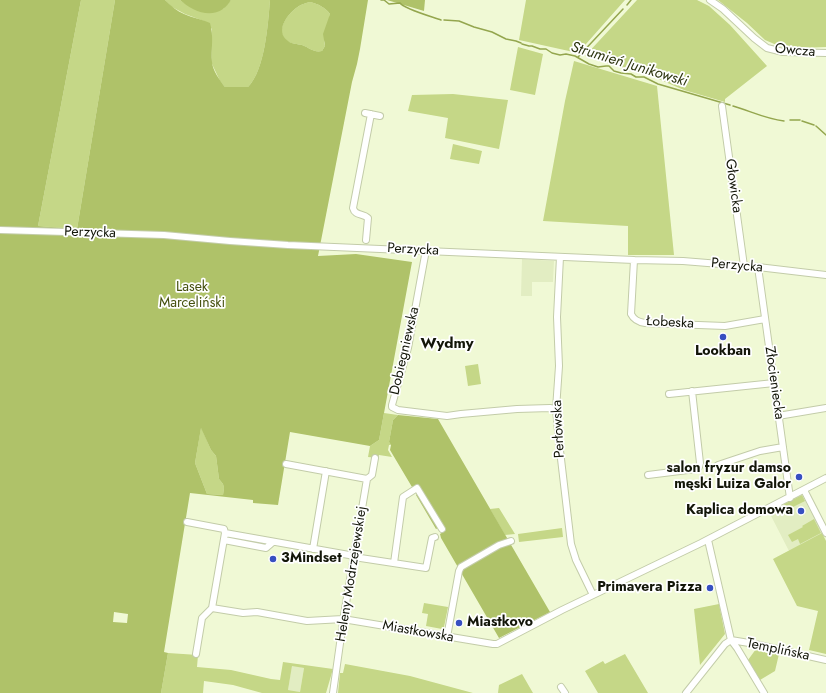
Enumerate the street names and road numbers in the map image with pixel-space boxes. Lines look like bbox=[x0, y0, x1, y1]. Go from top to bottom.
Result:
street label: Owcza bbox=[774, 41, 816, 61]
street label: Głowicka bbox=[721, 158, 745, 214]
street label: Perzycka bbox=[64, 224, 116, 242]
street label: Perzycka bbox=[387, 240, 439, 260]
street label: Perzycka bbox=[710, 255, 764, 277]
street label: Dobiegniewska bbox=[387, 305, 423, 397]
street label: Łobeska bbox=[646, 313, 694, 333]
street label: Złocieniecka bbox=[761, 345, 787, 421]
street label: Perłowska bbox=[549, 400, 569, 458]
street label: Heleny Modrzejewskiej bbox=[333, 505, 371, 643]
street label: Miastkowska bbox=[381, 617, 455, 647]
street label: Templińska bbox=[745, 635, 811, 665]

